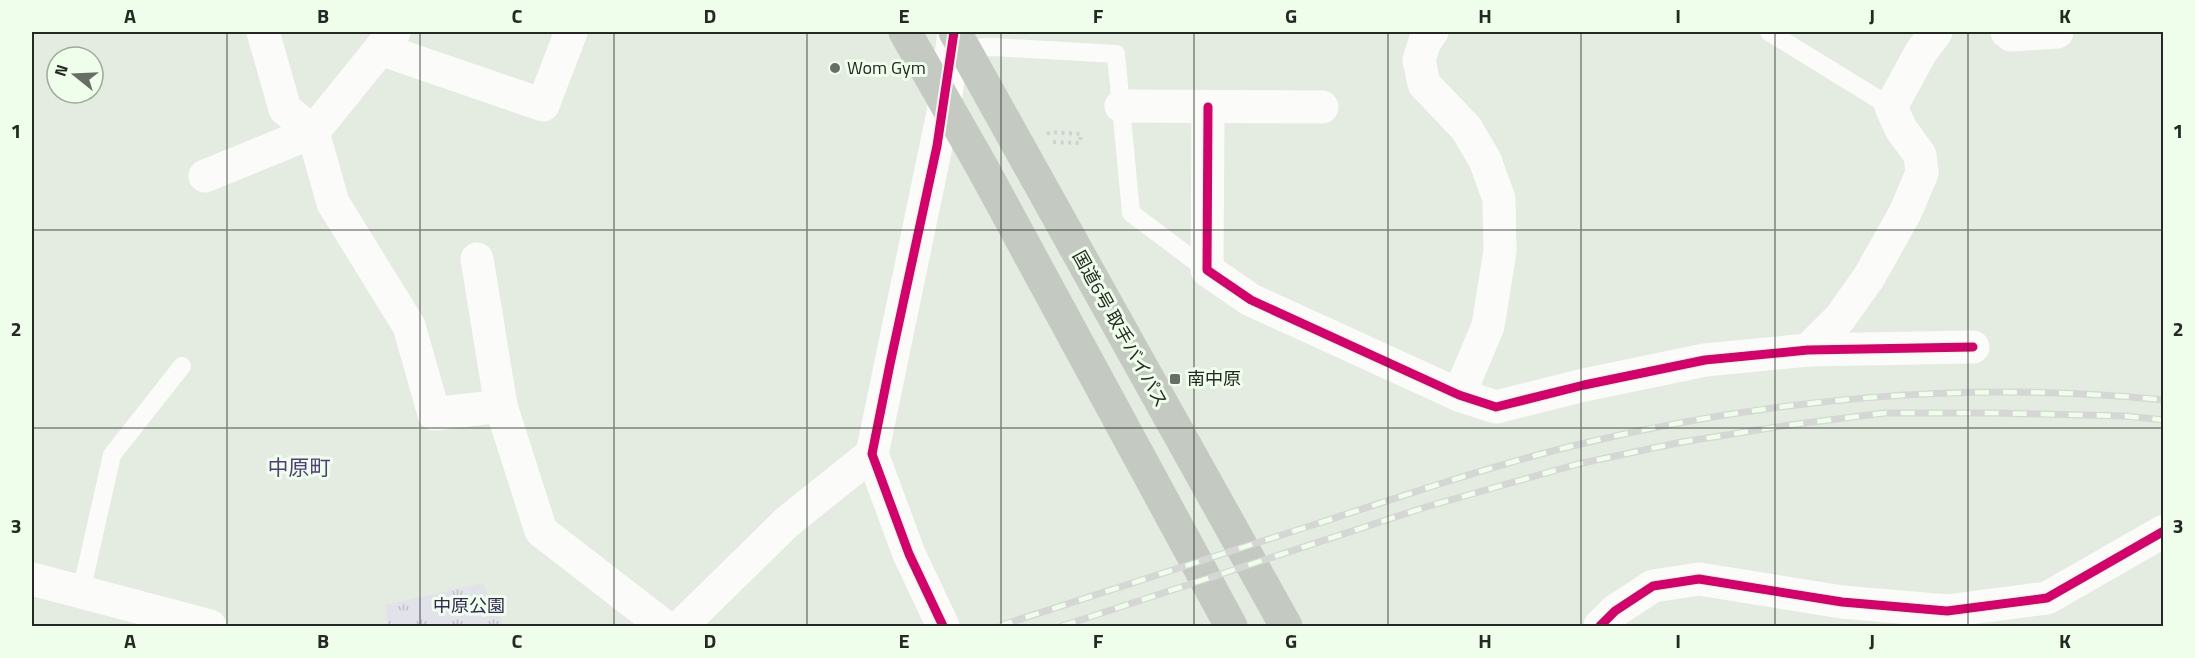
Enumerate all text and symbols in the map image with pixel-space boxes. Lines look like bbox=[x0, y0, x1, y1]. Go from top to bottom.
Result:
text: A bbox=[124, 0, 136, 31]
text: B bbox=[317, 0, 329, 31]
text: C bbox=[512, 0, 523, 31]
text: D bbox=[704, 0, 716, 31]
text: E bbox=[898, 0, 910, 31]
text: F bbox=[1093, 0, 1104, 31]
text: G bbox=[1285, 0, 1297, 31]
text: H bbox=[1478, 0, 1492, 31]
text: I bbox=[1675, 0, 1681, 31]
text: J bbox=[1869, 0, 1875, 31]
text: K bbox=[2059, 0, 2071, 31]
north arrow bbox=[45, 45, 105, 105]
place label: Wom Gym bbox=[847, 54, 926, 81]
text: N bbox=[48, 61, 74, 79]
marker: Wom Gym bbox=[828, 61, 842, 75]
text: 1 bbox=[10, 115, 22, 146]
text: 1 bbox=[2172, 115, 2184, 146]
street label: 国道6号 取手バイパス bbox=[1066, 245, 1175, 412]
text: 2 bbox=[10, 313, 22, 344]
text: 2 bbox=[2172, 313, 2184, 344]
place label: 南中原 bbox=[1187, 365, 1241, 392]
marker: 南中原 bbox=[1168, 372, 1182, 386]
district label: 中原町 bbox=[268, 451, 331, 483]
text: 3 bbox=[10, 510, 22, 541]
text: 3 bbox=[2172, 510, 2184, 541]
park label: 中原公園 bbox=[433, 592, 505, 619]
text: A bbox=[124, 625, 136, 656]
text: B bbox=[317, 625, 329, 656]
text: C bbox=[512, 625, 523, 656]
text: D bbox=[704, 625, 716, 656]
text: E bbox=[898, 625, 910, 656]
text: F bbox=[1093, 625, 1104, 656]
text: G bbox=[1285, 625, 1297, 656]
text: H bbox=[1478, 625, 1492, 656]
text: I bbox=[1675, 625, 1681, 656]
text: J bbox=[1869, 625, 1875, 656]
text: K bbox=[2059, 625, 2071, 656]

